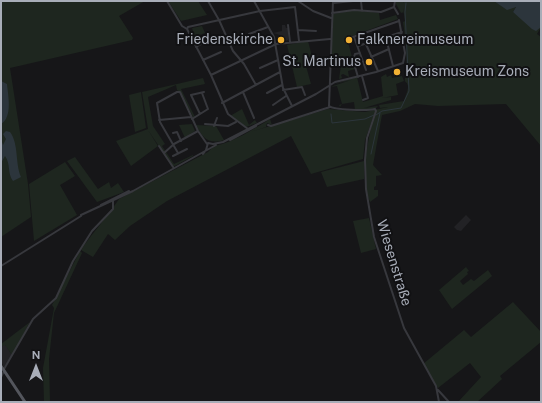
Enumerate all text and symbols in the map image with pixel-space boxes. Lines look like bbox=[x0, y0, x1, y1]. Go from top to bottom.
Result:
place label: Friedenskirche bbox=[176, 32, 273, 48]
place label: Falknereimuseum bbox=[357, 32, 473, 48]
marker: Friedenskirche bbox=[276, 35, 286, 45]
marker: Falknereimuseum bbox=[344, 35, 354, 45]
place label: St. Martinus bbox=[282, 54, 361, 70]
marker: St. Martinus bbox=[364, 57, 374, 67]
place label: Kreismuseum Zons bbox=[405, 64, 529, 80]
marker: Kreismuseum Zons bbox=[392, 67, 402, 77]
street label: Wiesenstraße bbox=[373, 218, 415, 308]
north arrow bbox=[16, 347, 56, 387]
text: N bbox=[32, 349, 40, 361]

